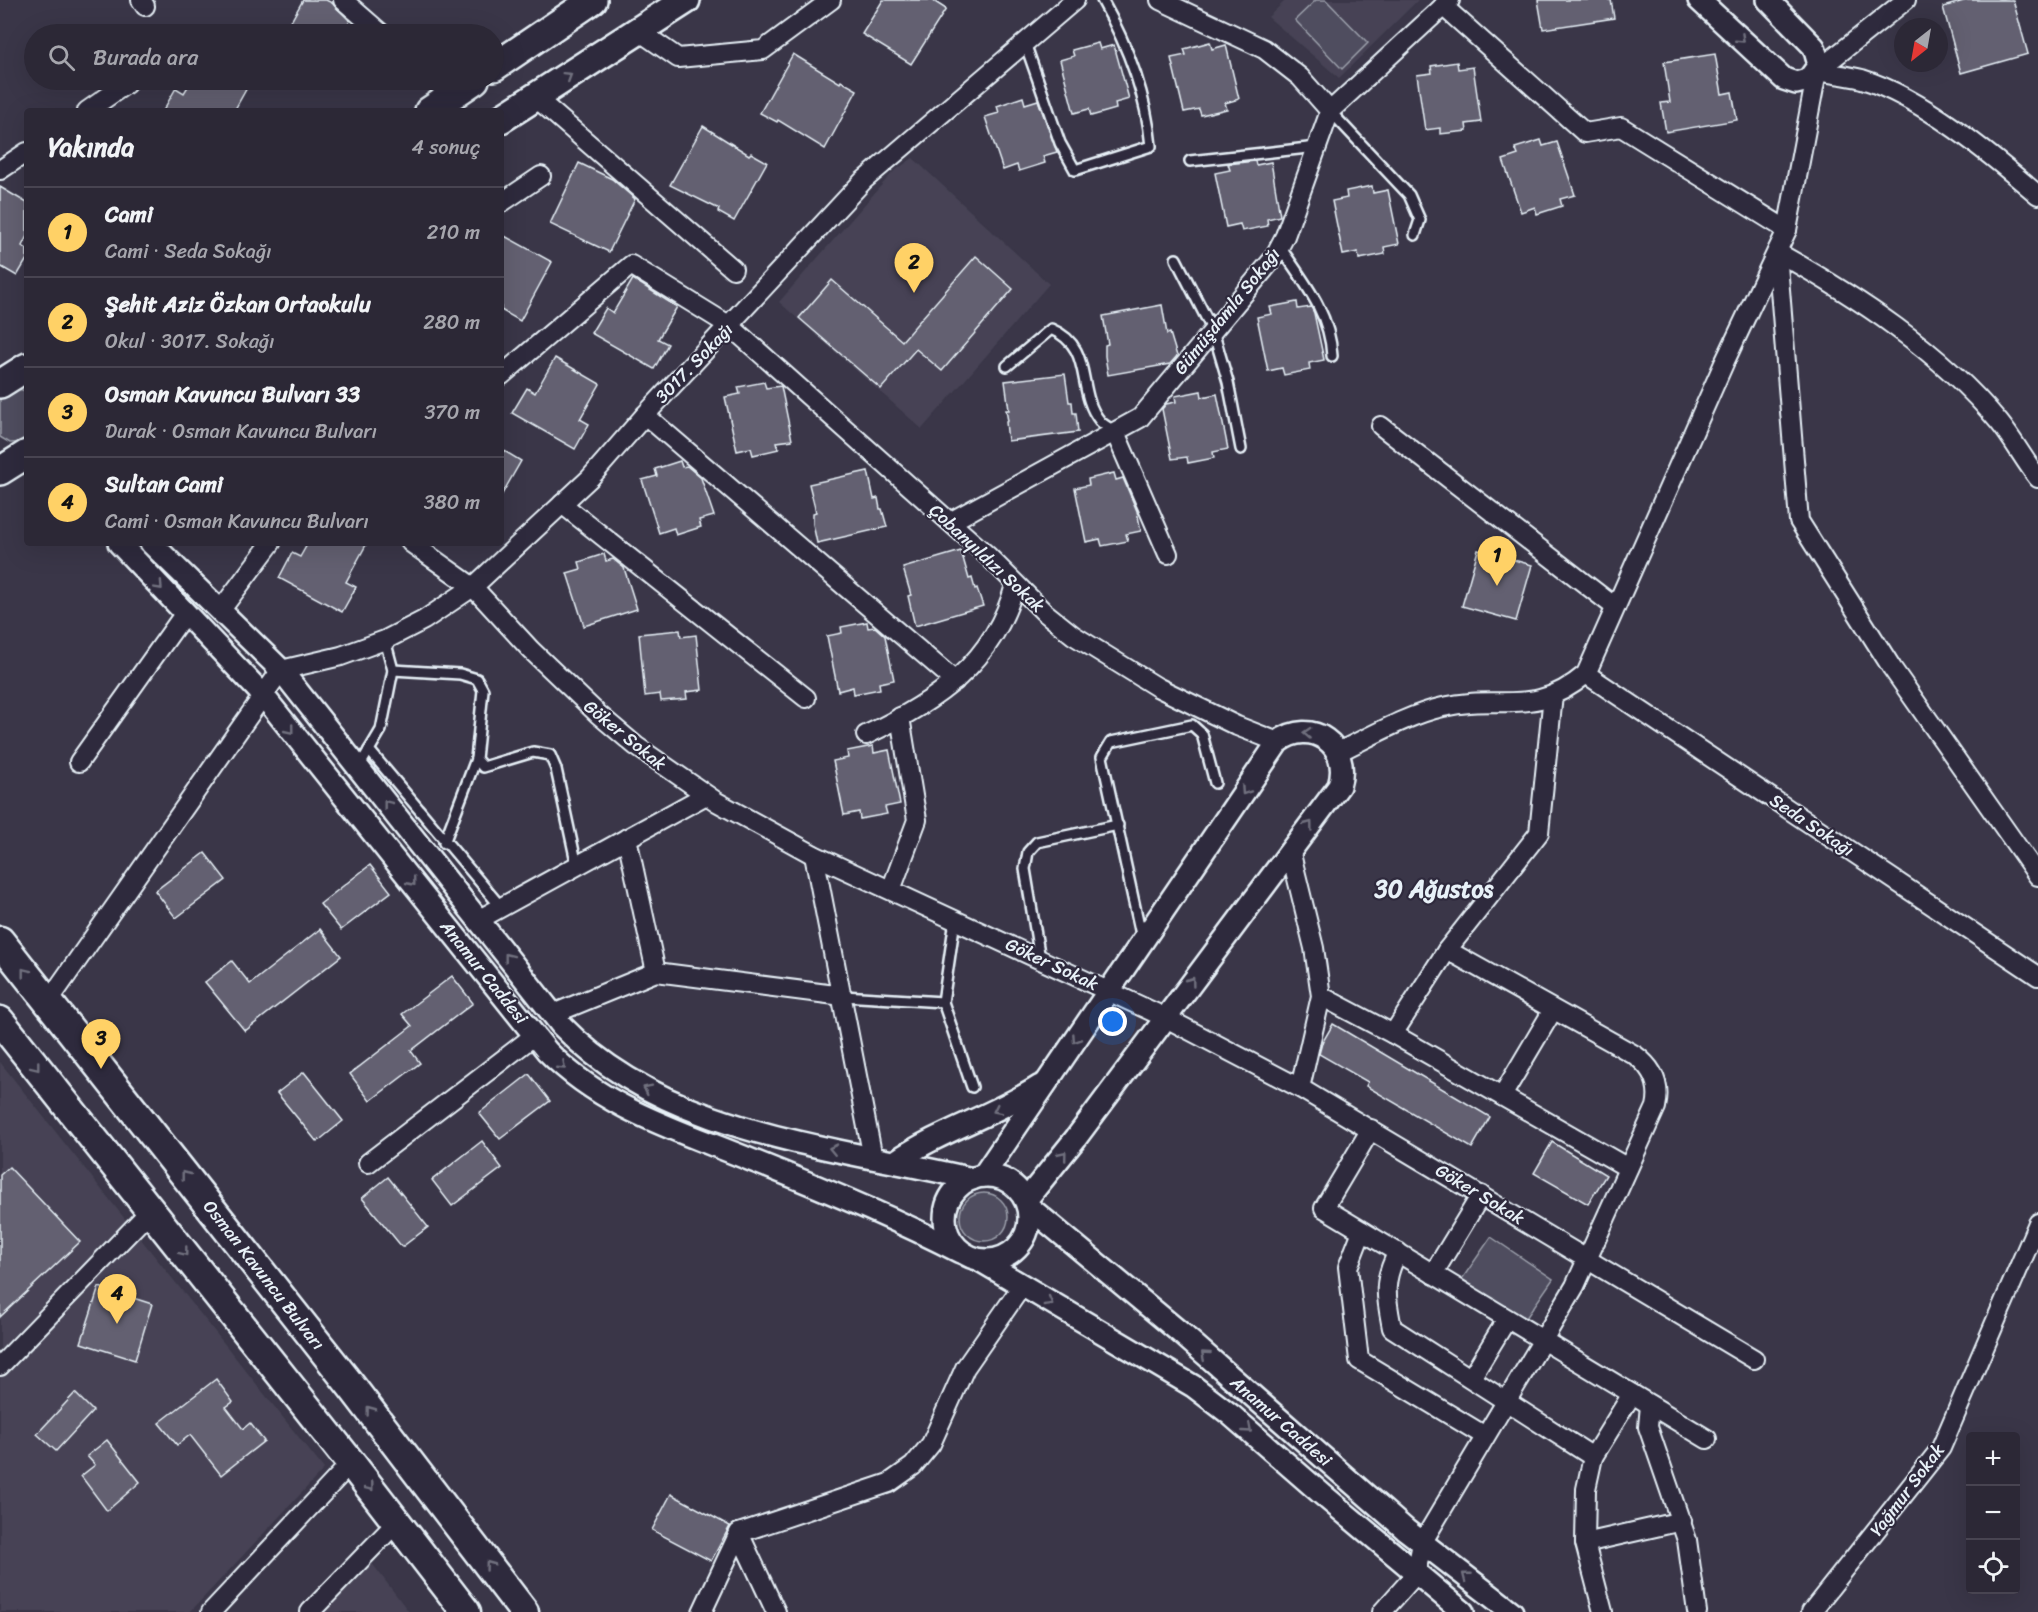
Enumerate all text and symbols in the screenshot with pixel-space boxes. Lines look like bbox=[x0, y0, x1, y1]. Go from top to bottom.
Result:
north arrow bbox=[1894, 18, 1948, 72]
search box bbox=[24, 24, 504, 90]
one-way arrow bbox=[1735, 32, 1745, 43]
text: Burada ara bbox=[93, 38, 198, 77]
icon: search bbox=[45, 41, 78, 74]
one-way arrow bbox=[561, 72, 572, 83]
text: Yakında bbox=[48, 124, 134, 170]
text: 4 sonuç bbox=[411, 130, 480, 165]
text: Cami bbox=[105, 195, 153, 234]
text: 1 bbox=[63, 215, 72, 250]
text: 210 m bbox=[427, 215, 480, 250]
text: Cami · Seda Sokağı bbox=[105, 234, 272, 269]
street label: Gümüşdamla Sokağı bbox=[1165, 240, 1289, 382]
pin: 2 bbox=[894, 244, 934, 293]
text: Şehit Aziz Özkan Ortaokulu bbox=[105, 285, 371, 324]
text: 2 bbox=[62, 305, 73, 340]
text: 280 m bbox=[423, 305, 480, 340]
street label: 3017. Sokağı bbox=[647, 315, 741, 411]
text: Okul · 3017. Sokağı bbox=[105, 324, 275, 359]
text: Osman Kavuncu Bulvarı 33 bbox=[105, 375, 360, 414]
text: 3 bbox=[62, 395, 73, 430]
text: 370 m bbox=[424, 395, 480, 430]
text: Durak · Osman Kavuncu Bulvarı bbox=[105, 414, 377, 449]
text: Sultan Cami bbox=[105, 465, 223, 504]
text: 4 bbox=[61, 485, 74, 520]
text: 380 m bbox=[424, 485, 480, 520]
street label: Çobanyıldızı Sokak bbox=[921, 495, 1053, 621]
text: Cami · Osman Kavuncu Bulvarı bbox=[105, 504, 369, 539]
pin: 1 bbox=[1478, 536, 1516, 586]
one-way arrow bbox=[152, 578, 163, 589]
street label: Göker Sokak bbox=[576, 691, 674, 779]
one-way arrow bbox=[283, 723, 294, 734]
one-way arrow bbox=[1302, 727, 1311, 740]
one-way arrow bbox=[1241, 784, 1252, 795]
street label: Seda Sokağı bbox=[1763, 785, 1861, 865]
one-way arrow bbox=[383, 799, 394, 810]
one-way arrow bbox=[1301, 821, 1312, 832]
district label: 30 Ağustos bbox=[1374, 868, 1495, 910]
one-way arrow bbox=[405, 875, 416, 886]
street label: Anamur Caddesi bbox=[431, 912, 537, 1032]
street label: Göker Sokak bbox=[1000, 928, 1104, 1000]
one-way arrow bbox=[504, 953, 515, 964]
one-way arrow bbox=[21, 968, 32, 979]
one-way arrow bbox=[1184, 977, 1195, 988]
your location bbox=[1098, 1007, 1127, 1036]
pin: 3 bbox=[82, 1020, 120, 1069]
one-way arrow bbox=[1072, 1032, 1083, 1043]
one-way arrow bbox=[555, 1058, 566, 1069]
one-way arrow bbox=[29, 1060, 40, 1071]
one-way arrow bbox=[643, 1085, 654, 1097]
one-way arrow bbox=[993, 1103, 1004, 1115]
one-way arrow bbox=[828, 1143, 838, 1156]
one-way arrow bbox=[1055, 1150, 1066, 1161]
street label: Göker Sokak bbox=[1429, 1155, 1531, 1234]
one-way arrow bbox=[181, 1171, 192, 1182]
street label: Osman Kavuncu Bulvarı bbox=[195, 1193, 333, 1357]
one-way arrow bbox=[176, 1245, 187, 1256]
pin: 4 bbox=[98, 1274, 136, 1324]
one-way arrow bbox=[1043, 1294, 1053, 1306]
one-way arrow bbox=[1201, 1351, 1212, 1362]
street label: Anamur Caddesi bbox=[1222, 1367, 1340, 1475]
one-way arrow bbox=[367, 1406, 378, 1417]
one-way arrow bbox=[1241, 1422, 1251, 1433]
map controls bbox=[1966, 1432, 2020, 1594]
button: + bbox=[1966, 1432, 2020, 1486]
street label: Yağmur Sokak bbox=[1861, 1436, 1953, 1544]
one-way arrow bbox=[363, 1481, 374, 1492]
button: − bbox=[1966, 1486, 2020, 1540]
button: locate bbox=[1966, 1540, 2020, 1594]
one-way arrow bbox=[485, 1561, 496, 1572]
one-way arrow bbox=[1461, 1573, 1472, 1584]

